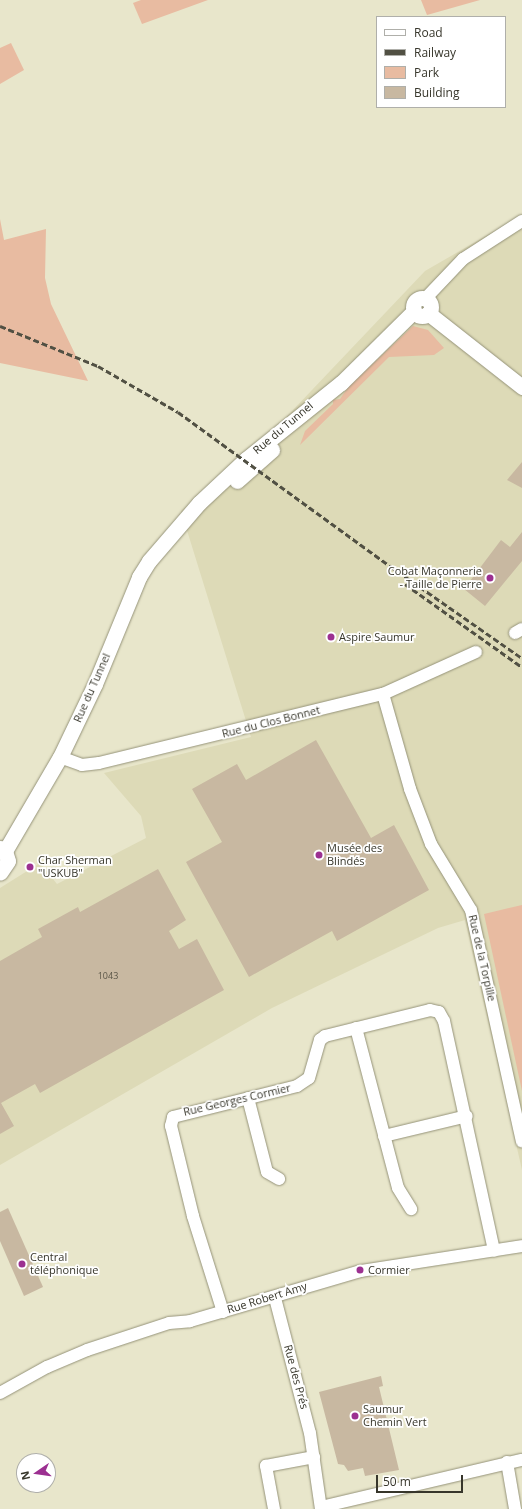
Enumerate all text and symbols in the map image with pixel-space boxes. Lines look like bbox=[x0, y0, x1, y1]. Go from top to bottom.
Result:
legend bbox=[376, 16, 506, 108]
text: Road bbox=[414, 24, 443, 41]
text: Railway bbox=[414, 44, 456, 61]
text: Park bbox=[414, 64, 439, 81]
text: Building bbox=[414, 84, 459, 101]
street label: Rue du Tunnel bbox=[250, 399, 316, 457]
place label: Cobat Maçonnerie - Taille de Pierre bbox=[388, 565, 482, 591]
marker: Cobat Maçonnerie - Taille de Pierre bbox=[485, 573, 495, 583]
place label: Aspire Saumur bbox=[339, 630, 415, 644]
marker: Aspire Saumur bbox=[326, 632, 336, 642]
street label: Rue du Tunnel bbox=[71, 651, 113, 725]
street label: Rue du Clos Bonnet bbox=[221, 703, 321, 741]
place label: Musée des Blindés bbox=[327, 842, 382, 868]
marker: Musée des Blindés bbox=[314, 850, 324, 860]
place label: Char Sherman "USKUB" bbox=[38, 854, 112, 880]
marker: Char Sherman "USKUB" bbox=[25, 862, 35, 872]
street label: Rue de la Torpille bbox=[466, 913, 498, 1003]
house number: 1043 bbox=[98, 971, 118, 981]
street label: Rue Georges Cormier bbox=[182, 1081, 292, 1119]
place label: Central téléphonique bbox=[30, 1251, 98, 1277]
marker: Central téléphonique bbox=[17, 1259, 27, 1269]
place label: Cormier bbox=[368, 1263, 410, 1277]
marker: Cormier bbox=[355, 1265, 365, 1275]
street label: Rue Robert Amy bbox=[225, 1280, 309, 1316]
street label: Rue des Prés bbox=[281, 1343, 311, 1411]
place label: Saumur Chemin Vert bbox=[363, 1403, 427, 1429]
marker: Saumur Chemin Vert bbox=[350, 1411, 360, 1421]
north arrow bbox=[16, 1453, 56, 1493]
scale bar bbox=[378, 1467, 465, 1493]
text: N bbox=[16, 1470, 33, 1482]
text: 50 m bbox=[383, 1473, 411, 1490]

